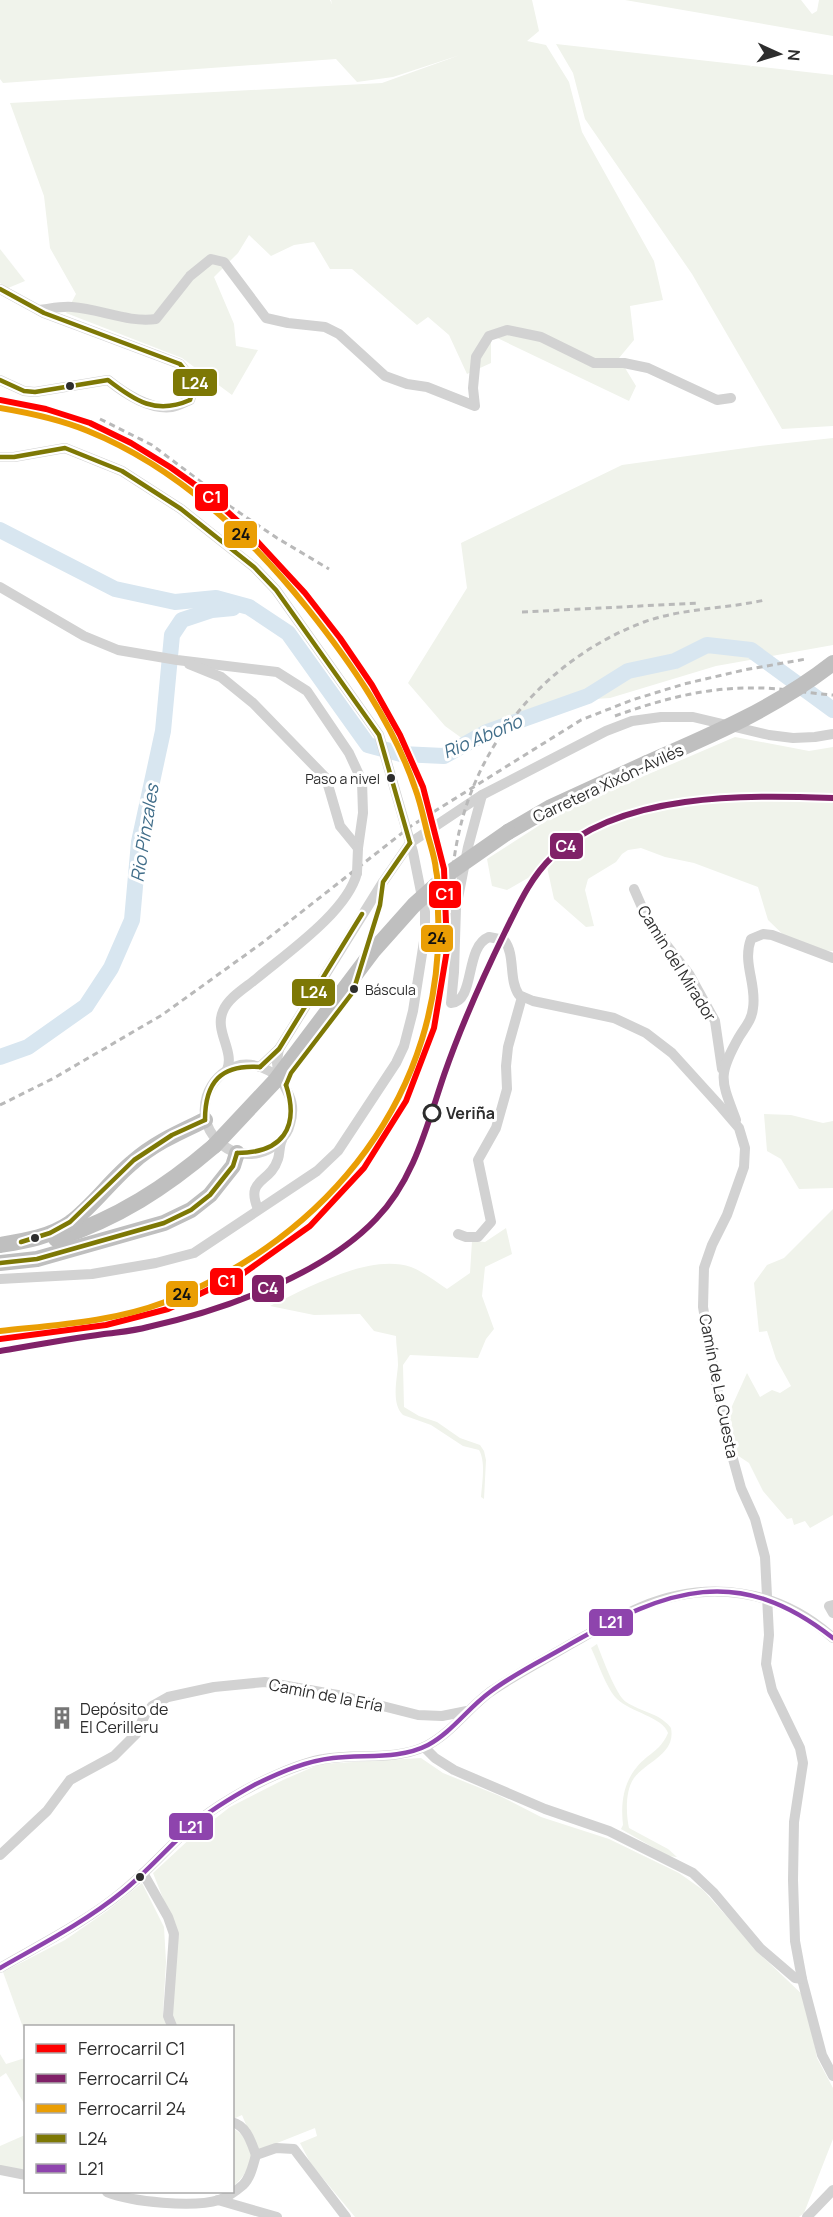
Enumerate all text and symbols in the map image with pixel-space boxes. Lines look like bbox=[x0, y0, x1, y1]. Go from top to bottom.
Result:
north arrow bbox=[749, 24, 809, 84]
text: N bbox=[783, 49, 805, 62]
line badge: L24 bbox=[172, 368, 218, 397]
text: L24 bbox=[181, 372, 209, 394]
unlabelled marker bbox=[64, 380, 76, 392]
line badge: C1 bbox=[194, 483, 229, 512]
text: C1 bbox=[203, 486, 221, 508]
line badge: 24 bbox=[223, 520, 258, 549]
text: 24 bbox=[232, 523, 250, 545]
water label: Rio Aboño bbox=[439, 708, 527, 763]
street label: Carretera Xixón-Avilés bbox=[529, 738, 687, 828]
place label: Paso a nivel bbox=[305, 769, 380, 788]
marker: Paso a nivel bbox=[385, 772, 397, 784]
water label: Rio Pinzales bbox=[124, 781, 164, 884]
line badge: C4 bbox=[549, 832, 584, 860]
text: C4 bbox=[555, 835, 577, 857]
line badge: C1 bbox=[428, 880, 462, 909]
text: C1 bbox=[436, 883, 454, 905]
street label: Camin del Mirador bbox=[633, 901, 722, 1025]
line badge: 24 bbox=[420, 924, 454, 953]
text: 24 bbox=[428, 927, 446, 949]
line badge: L24 bbox=[291, 978, 336, 1007]
place label: Báscula bbox=[365, 980, 416, 999]
text: L24 bbox=[300, 981, 328, 1003]
marker: Báscula bbox=[348, 983, 360, 995]
place label: Veriña bbox=[446, 1102, 495, 1124]
marker: Veriña bbox=[423, 1104, 441, 1122]
unlabelled marker bbox=[29, 1232, 41, 1244]
line badge: C1 bbox=[209, 1267, 244, 1296]
text: C1 bbox=[218, 1270, 236, 1292]
line badge: C4 bbox=[251, 1274, 285, 1303]
text: C4 bbox=[257, 1277, 279, 1299]
line badge: 24 bbox=[165, 1280, 199, 1308]
text: 24 bbox=[173, 1283, 191, 1305]
street label: Camín de La Cuesta bbox=[694, 1312, 744, 1460]
line badge: L21 bbox=[588, 1608, 634, 1637]
text: L21 bbox=[598, 1611, 624, 1633]
street label: Camín de la Ería bbox=[267, 1673, 385, 1717]
place label: Depósito de El Cerilleru bbox=[80, 1698, 168, 1738]
building icon: Depósito de El Cerilleru bbox=[49, 1705, 75, 1731]
line badge: L21 bbox=[168, 1812, 214, 1841]
text: L21 bbox=[178, 1816, 204, 1838]
unlabelled marker bbox=[134, 1871, 146, 1883]
legend bbox=[24, 2025, 234, 2193]
text: Ferrocarril C1 bbox=[78, 2036, 186, 2060]
text: Ferrocarril C4 bbox=[78, 2066, 189, 2090]
text: Ferrocarril 24 bbox=[78, 2096, 186, 2120]
text: L24 bbox=[78, 2126, 108, 2150]
text: L21 bbox=[78, 2156, 104, 2180]

